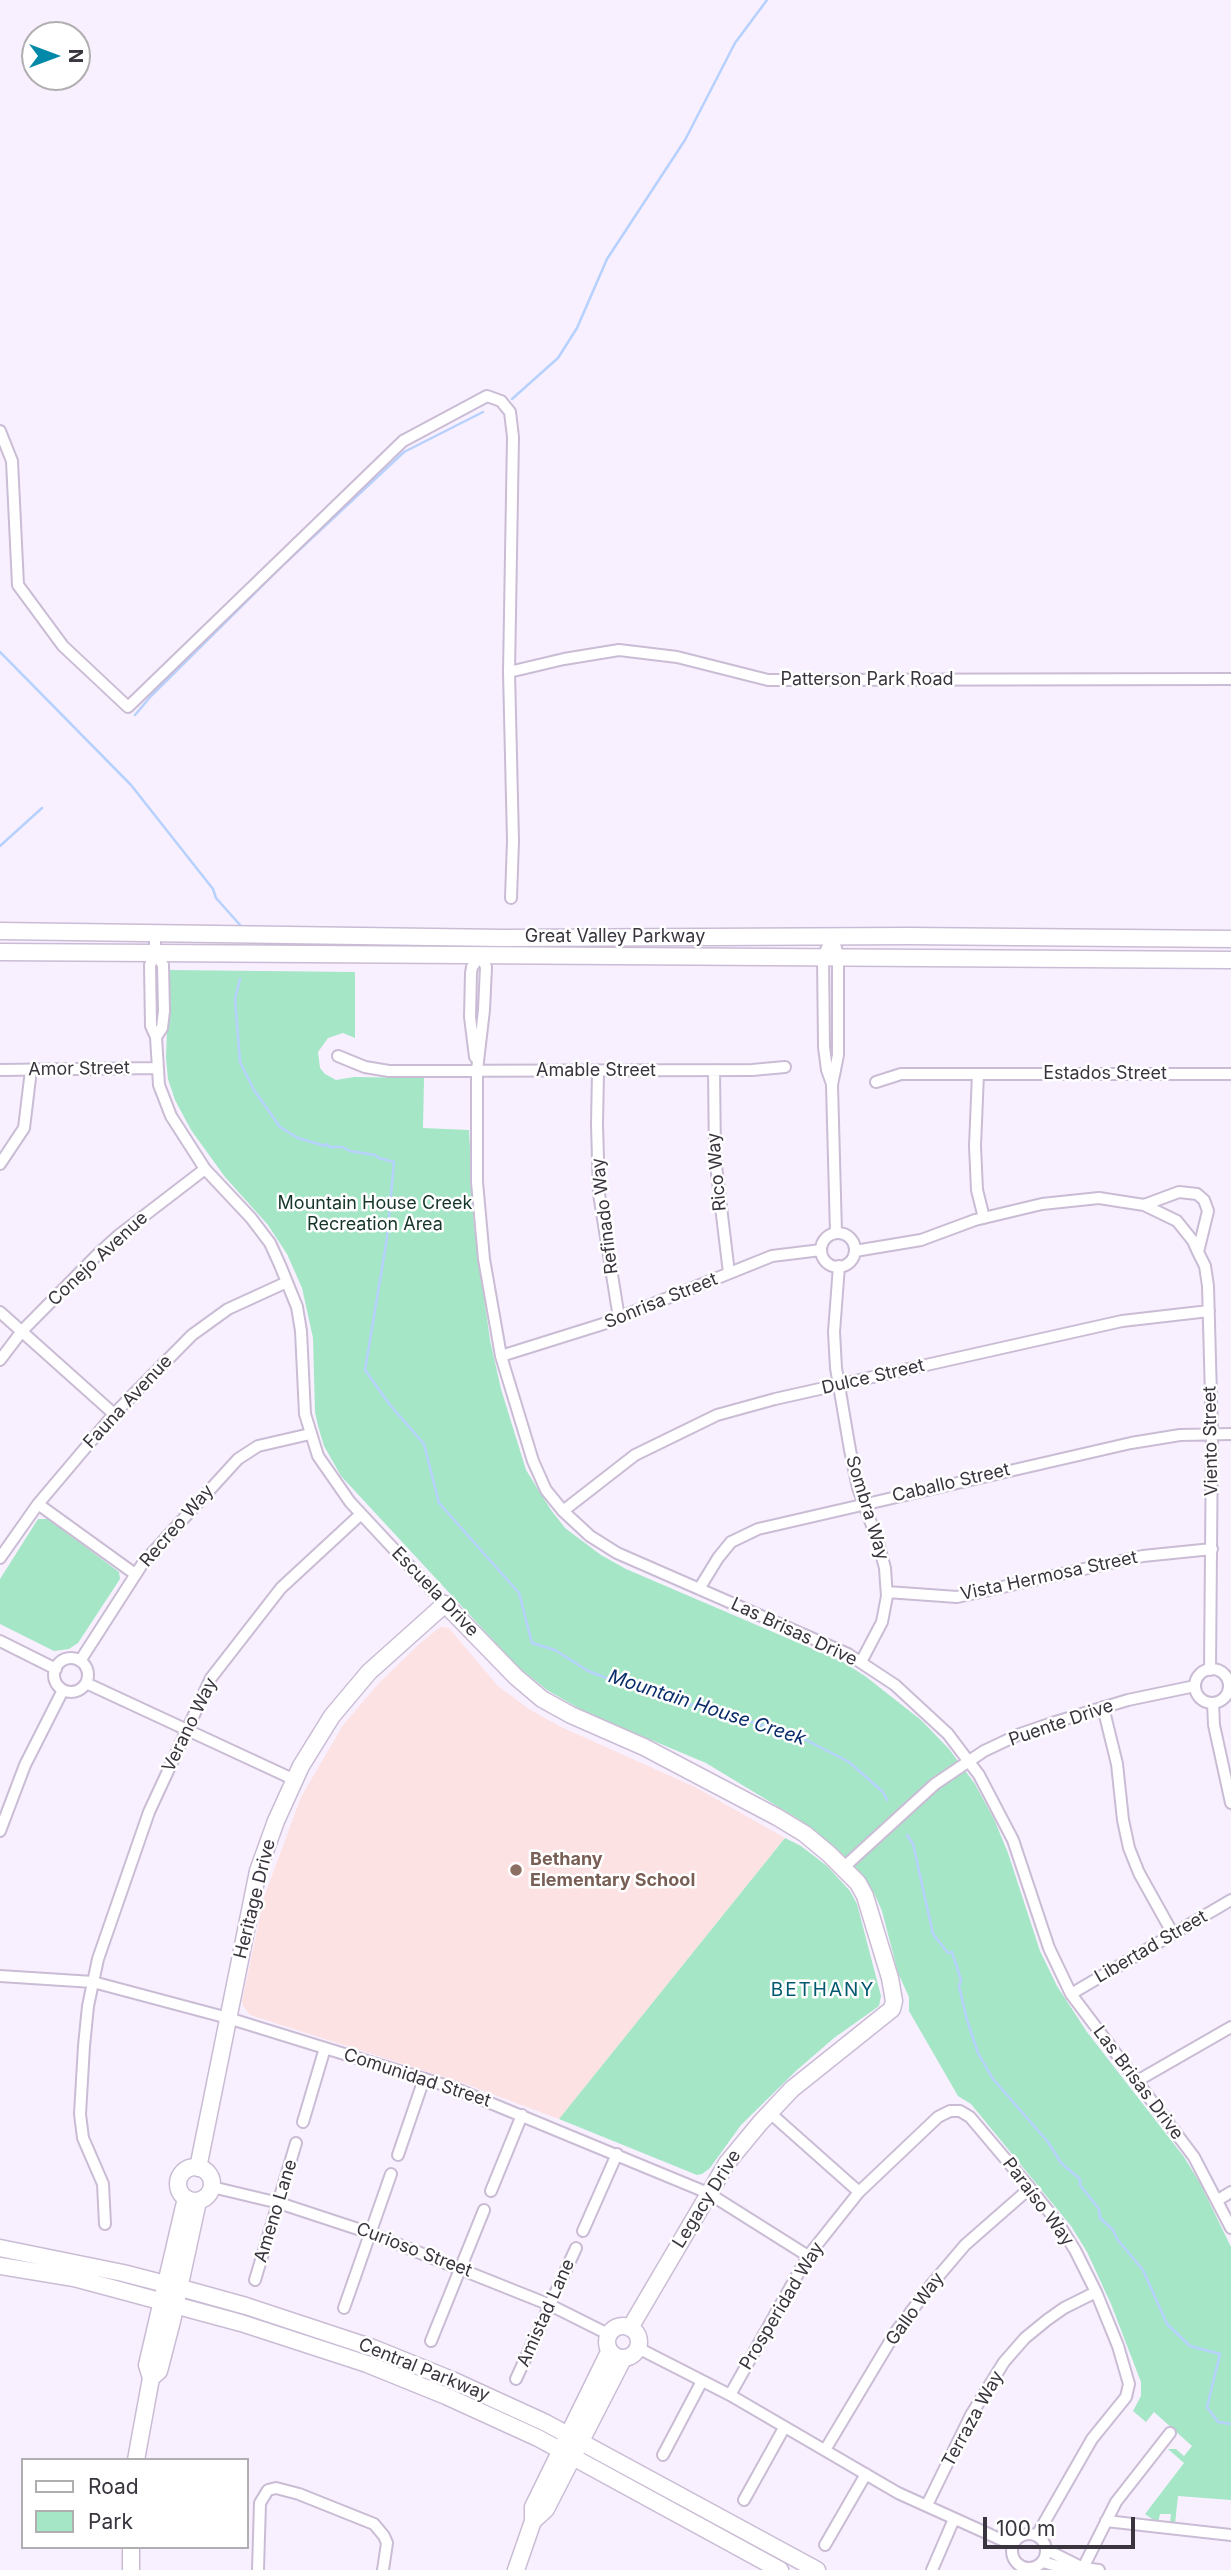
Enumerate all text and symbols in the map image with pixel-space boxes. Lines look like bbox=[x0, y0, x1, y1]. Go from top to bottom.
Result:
north arrow bbox=[21, 21, 91, 91]
text: N bbox=[64, 49, 87, 63]
street label: Patterson Park Road bbox=[780, 669, 954, 691]
street label: Great Valley Parkway bbox=[525, 926, 705, 948]
street label: Amor Street bbox=[28, 1057, 130, 1081]
street label: Amable Street bbox=[536, 1060, 656, 1082]
street label: Estados Street bbox=[1043, 1063, 1167, 1085]
street label: Rico Way bbox=[703, 1132, 731, 1212]
street label: Refinado Way bbox=[587, 1157, 623, 1275]
park label: Mountain House Creek Recreation Area bbox=[278, 1193, 472, 1236]
street label: Conejo Avenue bbox=[44, 1207, 152, 1311]
street label: Sonrisa Street bbox=[601, 1269, 721, 1333]
street label: Fauna Avenue bbox=[79, 1351, 177, 1453]
street label: Dulce Street bbox=[820, 1355, 926, 1399]
street label: Viento Street bbox=[1199, 1386, 1223, 1496]
street label: Sombra Way bbox=[841, 1453, 893, 1563]
street label: Caballo Street bbox=[890, 1459, 1012, 1507]
street label: Recreo Way bbox=[135, 1481, 219, 1571]
street label: Escuela Drive bbox=[387, 1543, 483, 1641]
street label: Vista Hermosa Street bbox=[959, 1547, 1139, 1605]
street label: Las Brisas Drive bbox=[727, 1593, 861, 1671]
water label: Mountain House Creek bbox=[605, 1665, 809, 1751]
street label: Verano Way bbox=[158, 1674, 222, 1776]
street label: Puente Drive bbox=[1006, 1695, 1116, 1751]
street label: Heritage Drive bbox=[230, 1837, 280, 1961]
place label: Bethany Elementary School bbox=[530, 1849, 695, 1892]
marker: Bethany Elementary School bbox=[508, 1862, 524, 1878]
street label: Libertad Street bbox=[1091, 1906, 1211, 1988]
district label: BETHANY bbox=[772, 1979, 874, 2001]
street label: Las Brisas Drive bbox=[1088, 2022, 1188, 2144]
street label: Comunidad Street bbox=[341, 2044, 493, 2112]
street label: Legacy Drive bbox=[668, 2146, 746, 2252]
street label: Paraíso Way bbox=[998, 2154, 1078, 2250]
street label: Ameno Lane bbox=[250, 2157, 302, 2265]
street label: Curioso Street bbox=[353, 2218, 475, 2282]
street label: Prosperidad Way bbox=[735, 2238, 829, 2374]
street label: Amistad Lane bbox=[513, 2256, 579, 2370]
street label: Gallo Way bbox=[881, 2268, 949, 2350]
street label: Central Parkway bbox=[355, 2334, 493, 2406]
street label: Terraza Way bbox=[938, 2367, 1008, 2471]
legend bbox=[21, 2458, 248, 2549]
text: Road bbox=[88, 2474, 139, 2499]
scale bar bbox=[986, 2504, 1138, 2548]
text: Park bbox=[88, 2509, 133, 2534]
text: 100 m bbox=[996, 2516, 1055, 2541]

